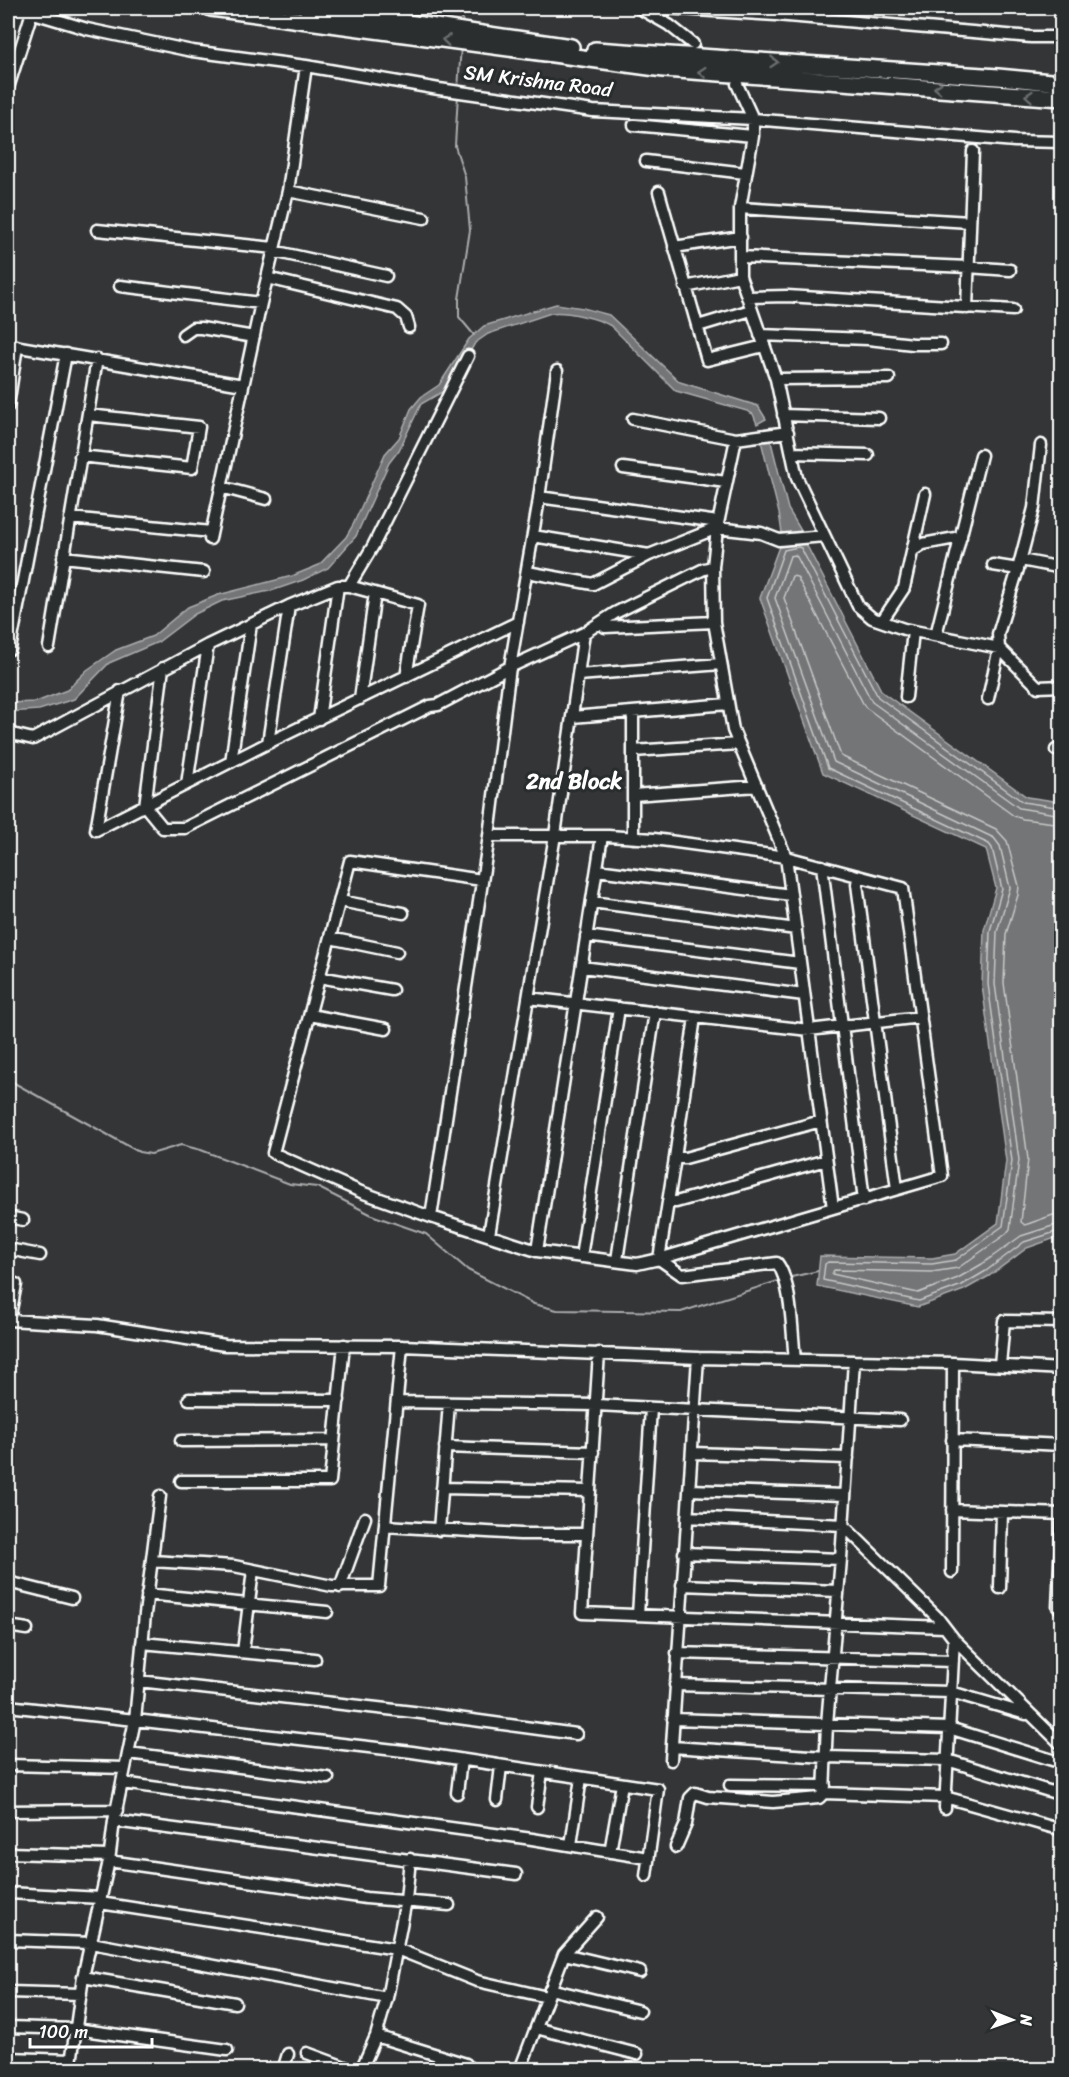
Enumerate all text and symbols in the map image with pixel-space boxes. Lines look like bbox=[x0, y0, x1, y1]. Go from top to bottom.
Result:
one-way arrow bbox=[441, 35, 451, 47]
street label: SM Krishna Road bbox=[462, 55, 615, 108]
one-way arrow bbox=[770, 56, 779, 69]
one-way arrow bbox=[697, 65, 706, 78]
one-way arrow bbox=[934, 82, 943, 95]
one-way arrow bbox=[1025, 90, 1034, 103]
district label: 2nd Block bbox=[525, 762, 622, 801]
north arrow bbox=[982, 1990, 1042, 2050]
scale bar bbox=[30, 2011, 152, 2049]
text: N bbox=[1012, 2013, 1041, 2027]
text: 100 m bbox=[39, 2016, 88, 2048]

